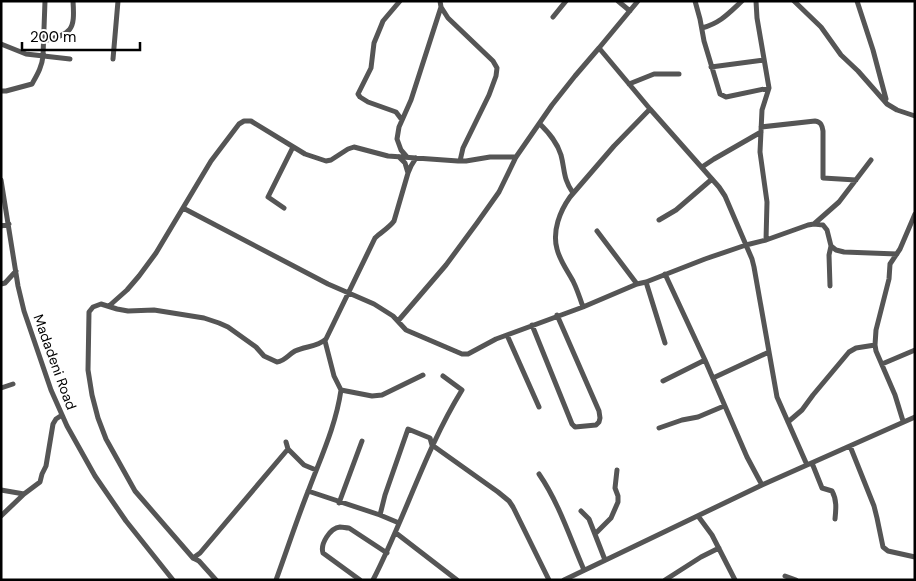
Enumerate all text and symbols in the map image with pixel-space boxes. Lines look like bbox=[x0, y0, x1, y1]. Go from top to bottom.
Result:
scale bar bbox=[22, 20, 140, 52]
text: 200 m bbox=[30, 27, 76, 47]
street label: Madadeni Road bbox=[29, 312, 81, 412]

